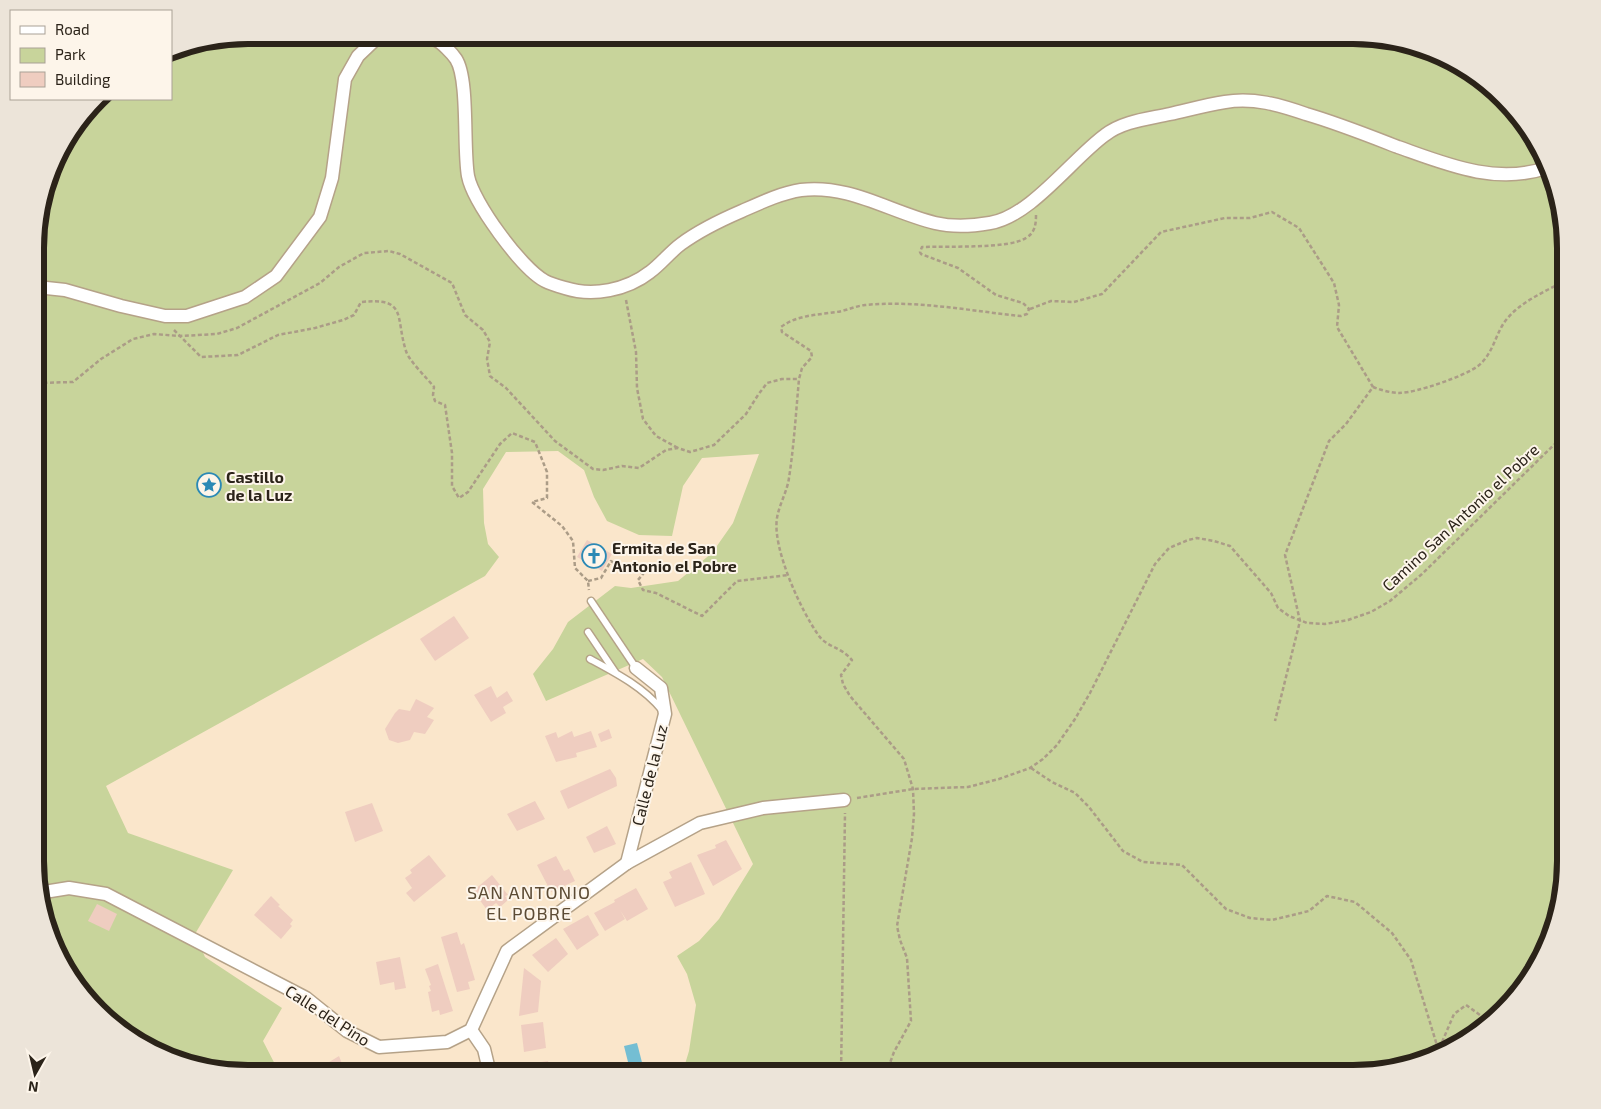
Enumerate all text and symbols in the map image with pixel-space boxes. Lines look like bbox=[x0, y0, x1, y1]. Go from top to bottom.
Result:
legend bbox=[10, 10, 172, 100]
text: Road bbox=[55, 20, 90, 38]
text: Park bbox=[55, 45, 86, 63]
text: Building bbox=[55, 70, 111, 88]
street label: Camino San Antonio el Pobre bbox=[1378, 439, 1542, 595]
place label: Castillo de la Luz bbox=[226, 467, 292, 504]
place icon: Castillo de la Luz bbox=[196, 472, 222, 498]
place label: Ermita de San Antonio el Pobre bbox=[612, 538, 737, 575]
church icon: Ermita de San Antonio el Pobre bbox=[581, 543, 607, 569]
street label: Calle de la Luz bbox=[627, 722, 671, 828]
district label: SAN ANTONIO EL POBRE bbox=[467, 881, 591, 924]
street label: Calle del Pino bbox=[282, 981, 374, 1049]
north arrow bbox=[10, 1049, 60, 1099]
text: N bbox=[27, 1078, 39, 1096]

